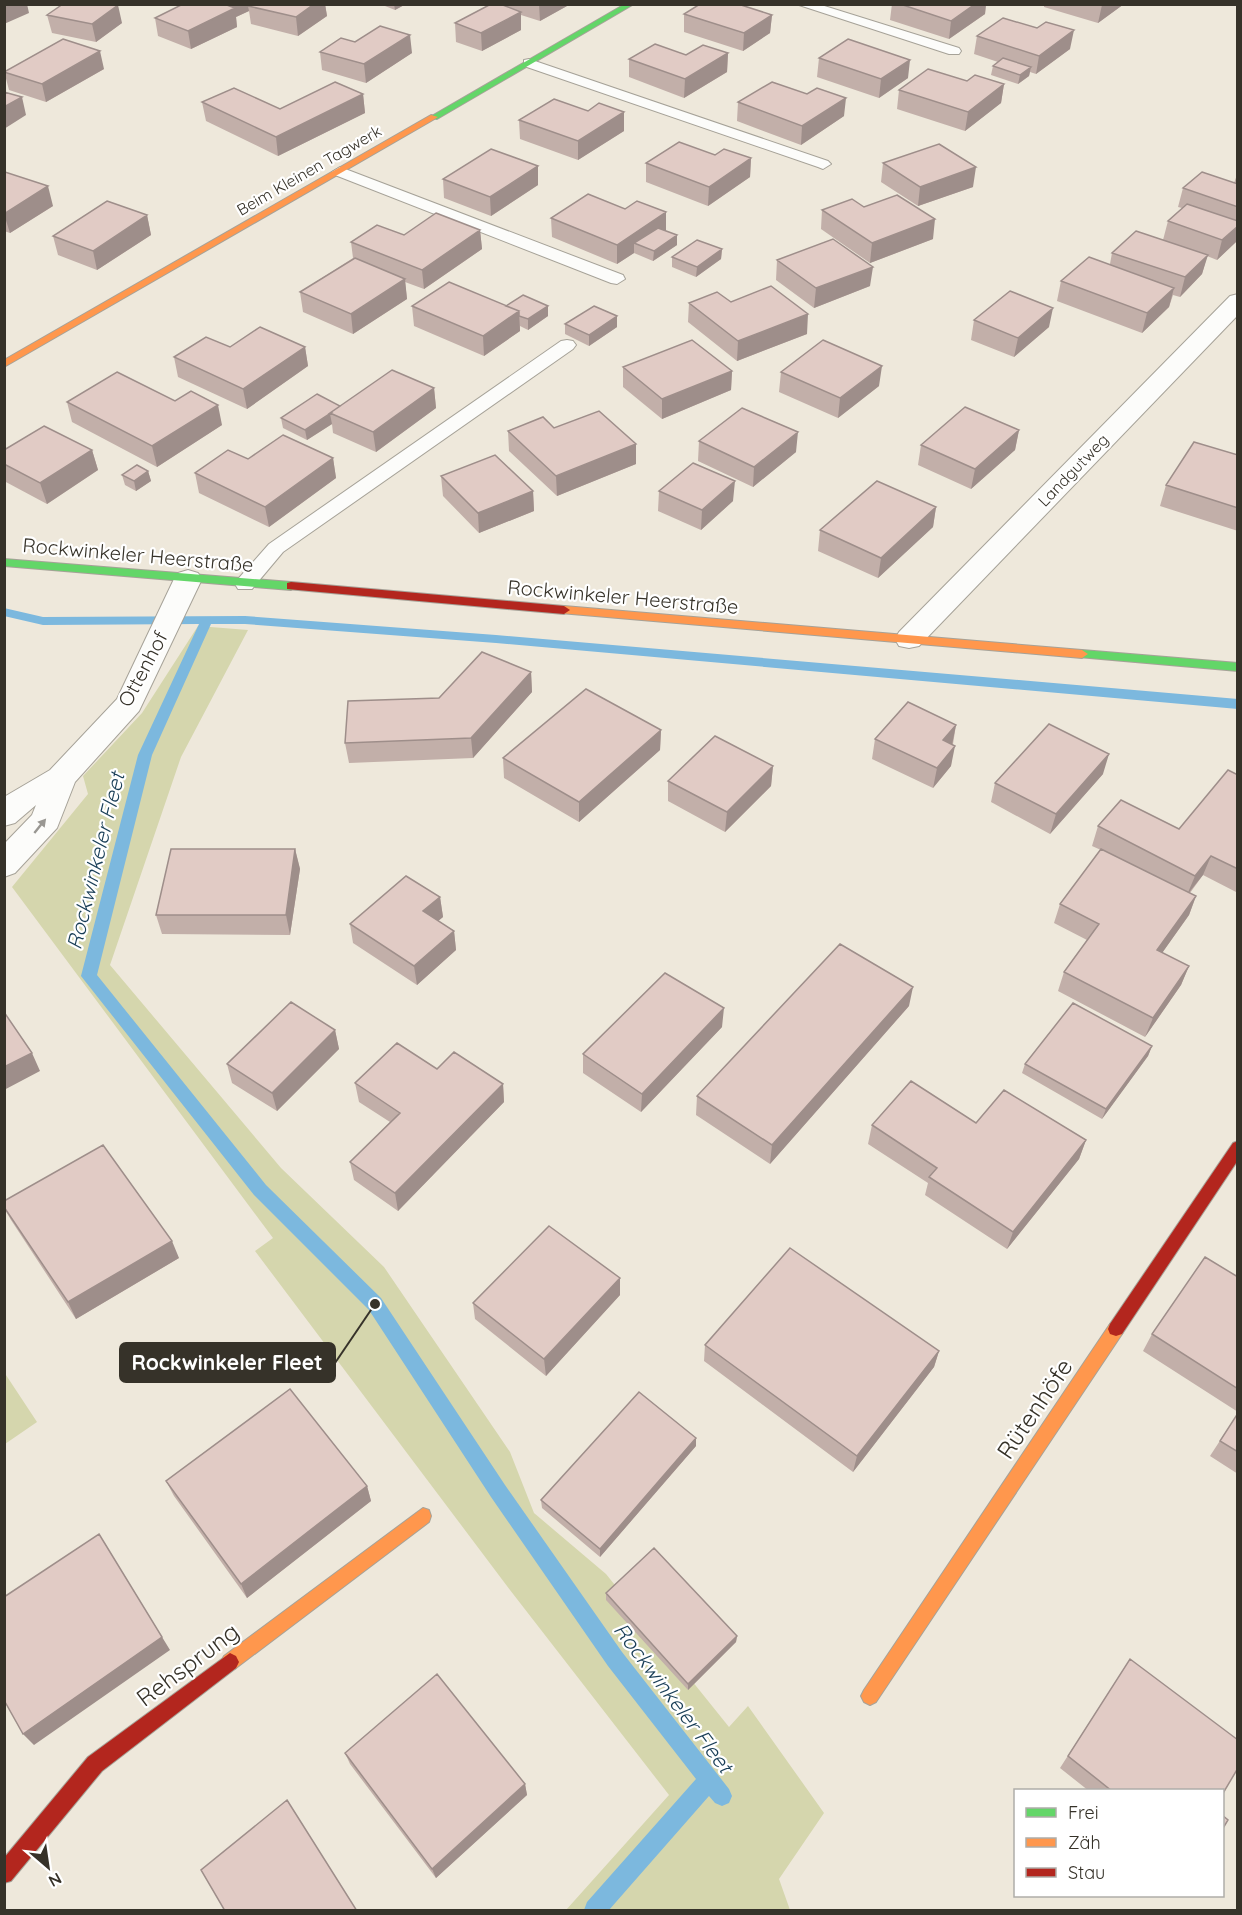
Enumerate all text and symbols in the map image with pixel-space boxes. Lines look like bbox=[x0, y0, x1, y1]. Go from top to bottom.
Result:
street label: Beim Kleinen Tagwerk bbox=[233, 120, 385, 220]
street label: Landgutweg bbox=[1033, 430, 1113, 510]
street label: Rockwinkeler Heerstraße bbox=[22, 532, 254, 577]
street label: Rockwinkeler Heerstraße bbox=[507, 574, 739, 619]
street label: Ottenhof bbox=[112, 627, 173, 711]
water label: Rockwinkeler Fleet bbox=[60, 767, 130, 952]
one-way arrow bbox=[33, 819, 46, 834]
callout: Rockwinkeler Fleet bbox=[120, 1343, 335, 1382]
text: Rockwinkeler Fleet bbox=[131, 1349, 323, 1375]
street label: Rütenhöfe bbox=[990, 1353, 1079, 1464]
street label: Rehsprung bbox=[130, 1616, 245, 1713]
water label: Rockwinkeler Fleet bbox=[609, 1617, 741, 1780]
legend bbox=[1014, 1789, 1224, 1897]
text: Frei bbox=[1068, 1801, 1099, 1824]
text: Zäh bbox=[1068, 1831, 1101, 1854]
north arrow bbox=[18, 1837, 78, 1897]
text: Stau bbox=[1068, 1861, 1105, 1884]
text: N bbox=[45, 1869, 65, 1892]

